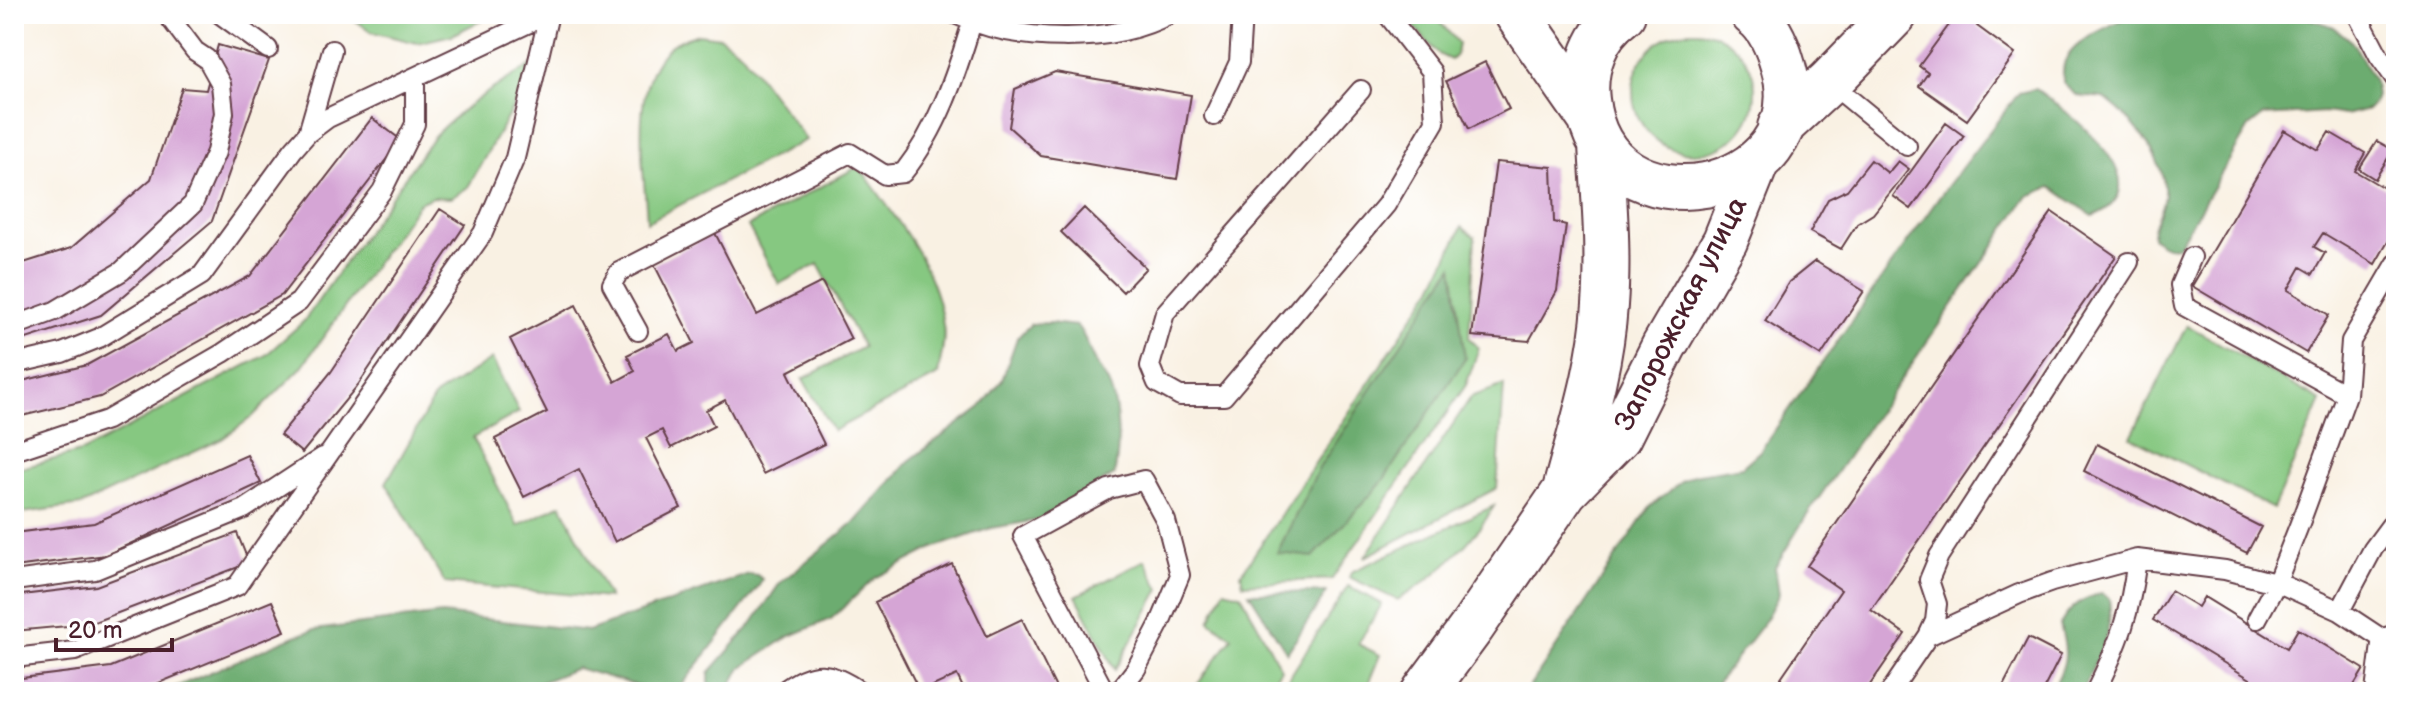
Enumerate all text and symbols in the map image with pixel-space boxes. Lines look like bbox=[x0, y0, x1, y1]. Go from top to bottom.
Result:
street label: Запорожская улица bbox=[1608, 191, 1754, 436]
scale bar bbox=[56, 602, 172, 652]
text: 20 m bbox=[68, 616, 123, 645]

